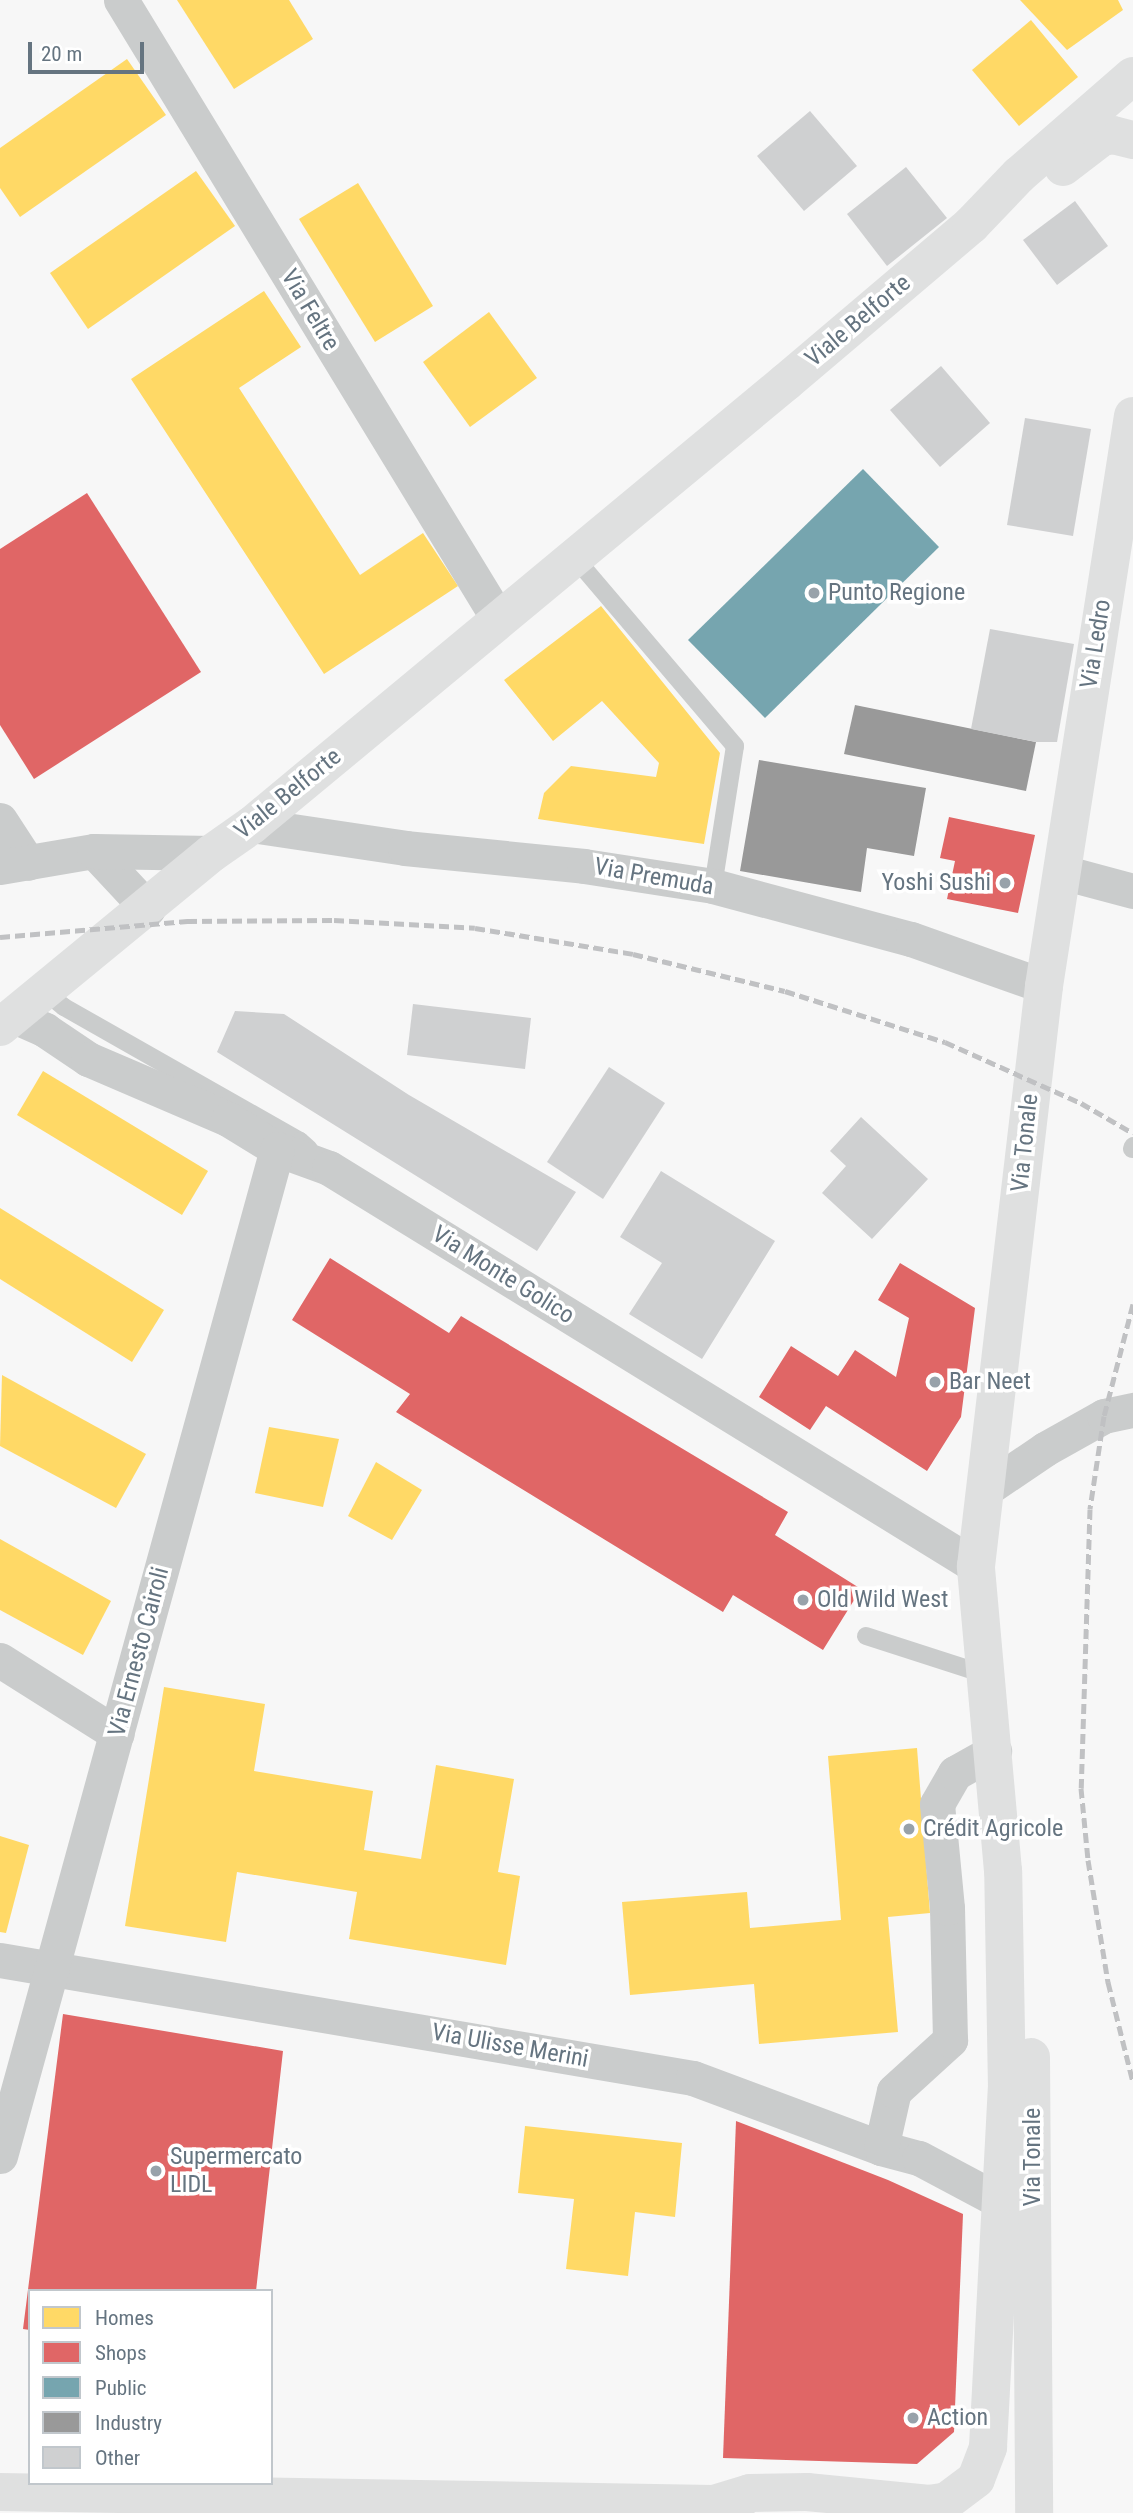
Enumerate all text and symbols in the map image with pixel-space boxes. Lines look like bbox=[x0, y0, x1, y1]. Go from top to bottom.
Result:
scale bar bbox=[32, 28, 147, 72]
text: 20 m bbox=[41, 42, 82, 66]
street label: Via Feltre bbox=[275, 264, 345, 356]
street label: Viale Belforte bbox=[800, 269, 916, 373]
place label: Punto Regione bbox=[828, 579, 965, 607]
marker: Punto Regione bbox=[806, 585, 822, 601]
street label: Via Ledro bbox=[1075, 597, 1117, 691]
street label: Viale Belforte bbox=[229, 742, 347, 846]
street label: Via Premuda bbox=[592, 852, 716, 902]
place label: Yoshi Sushi bbox=[881, 869, 991, 897]
marker: Yoshi Sushi bbox=[997, 875, 1013, 891]
street label: Via Tonale bbox=[1005, 1092, 1045, 1194]
street label: Via Monte Golico bbox=[427, 1220, 579, 1330]
place label: Bar Neet bbox=[949, 1368, 1031, 1396]
marker: Bar Neet bbox=[927, 1374, 943, 1390]
street label: Via Ernesto Cairoli bbox=[103, 1564, 175, 1740]
place label: Old Wild West bbox=[817, 1586, 948, 1614]
marker: Old Wild West bbox=[795, 1592, 811, 1608]
place label: Crédit Agricole bbox=[923, 1815, 1063, 1843]
marker: Crédit Agricole bbox=[901, 1821, 917, 1837]
street label: Via Ulisse Merini bbox=[429, 2018, 591, 2074]
street label: Via Tonale bbox=[1019, 2107, 1047, 2207]
place label: Supermercato LIDL bbox=[170, 2143, 302, 2199]
marker: Supermercato LIDL bbox=[148, 2163, 164, 2179]
legend bbox=[28, 2289, 273, 2485]
text: Homes bbox=[95, 2306, 154, 2330]
text: Shops bbox=[95, 2341, 147, 2365]
text: Public bbox=[95, 2376, 147, 2400]
place label: Action bbox=[927, 2404, 988, 2432]
marker: Action bbox=[905, 2410, 921, 2426]
text: Industry bbox=[95, 2411, 162, 2435]
text: Other bbox=[95, 2446, 140, 2470]

